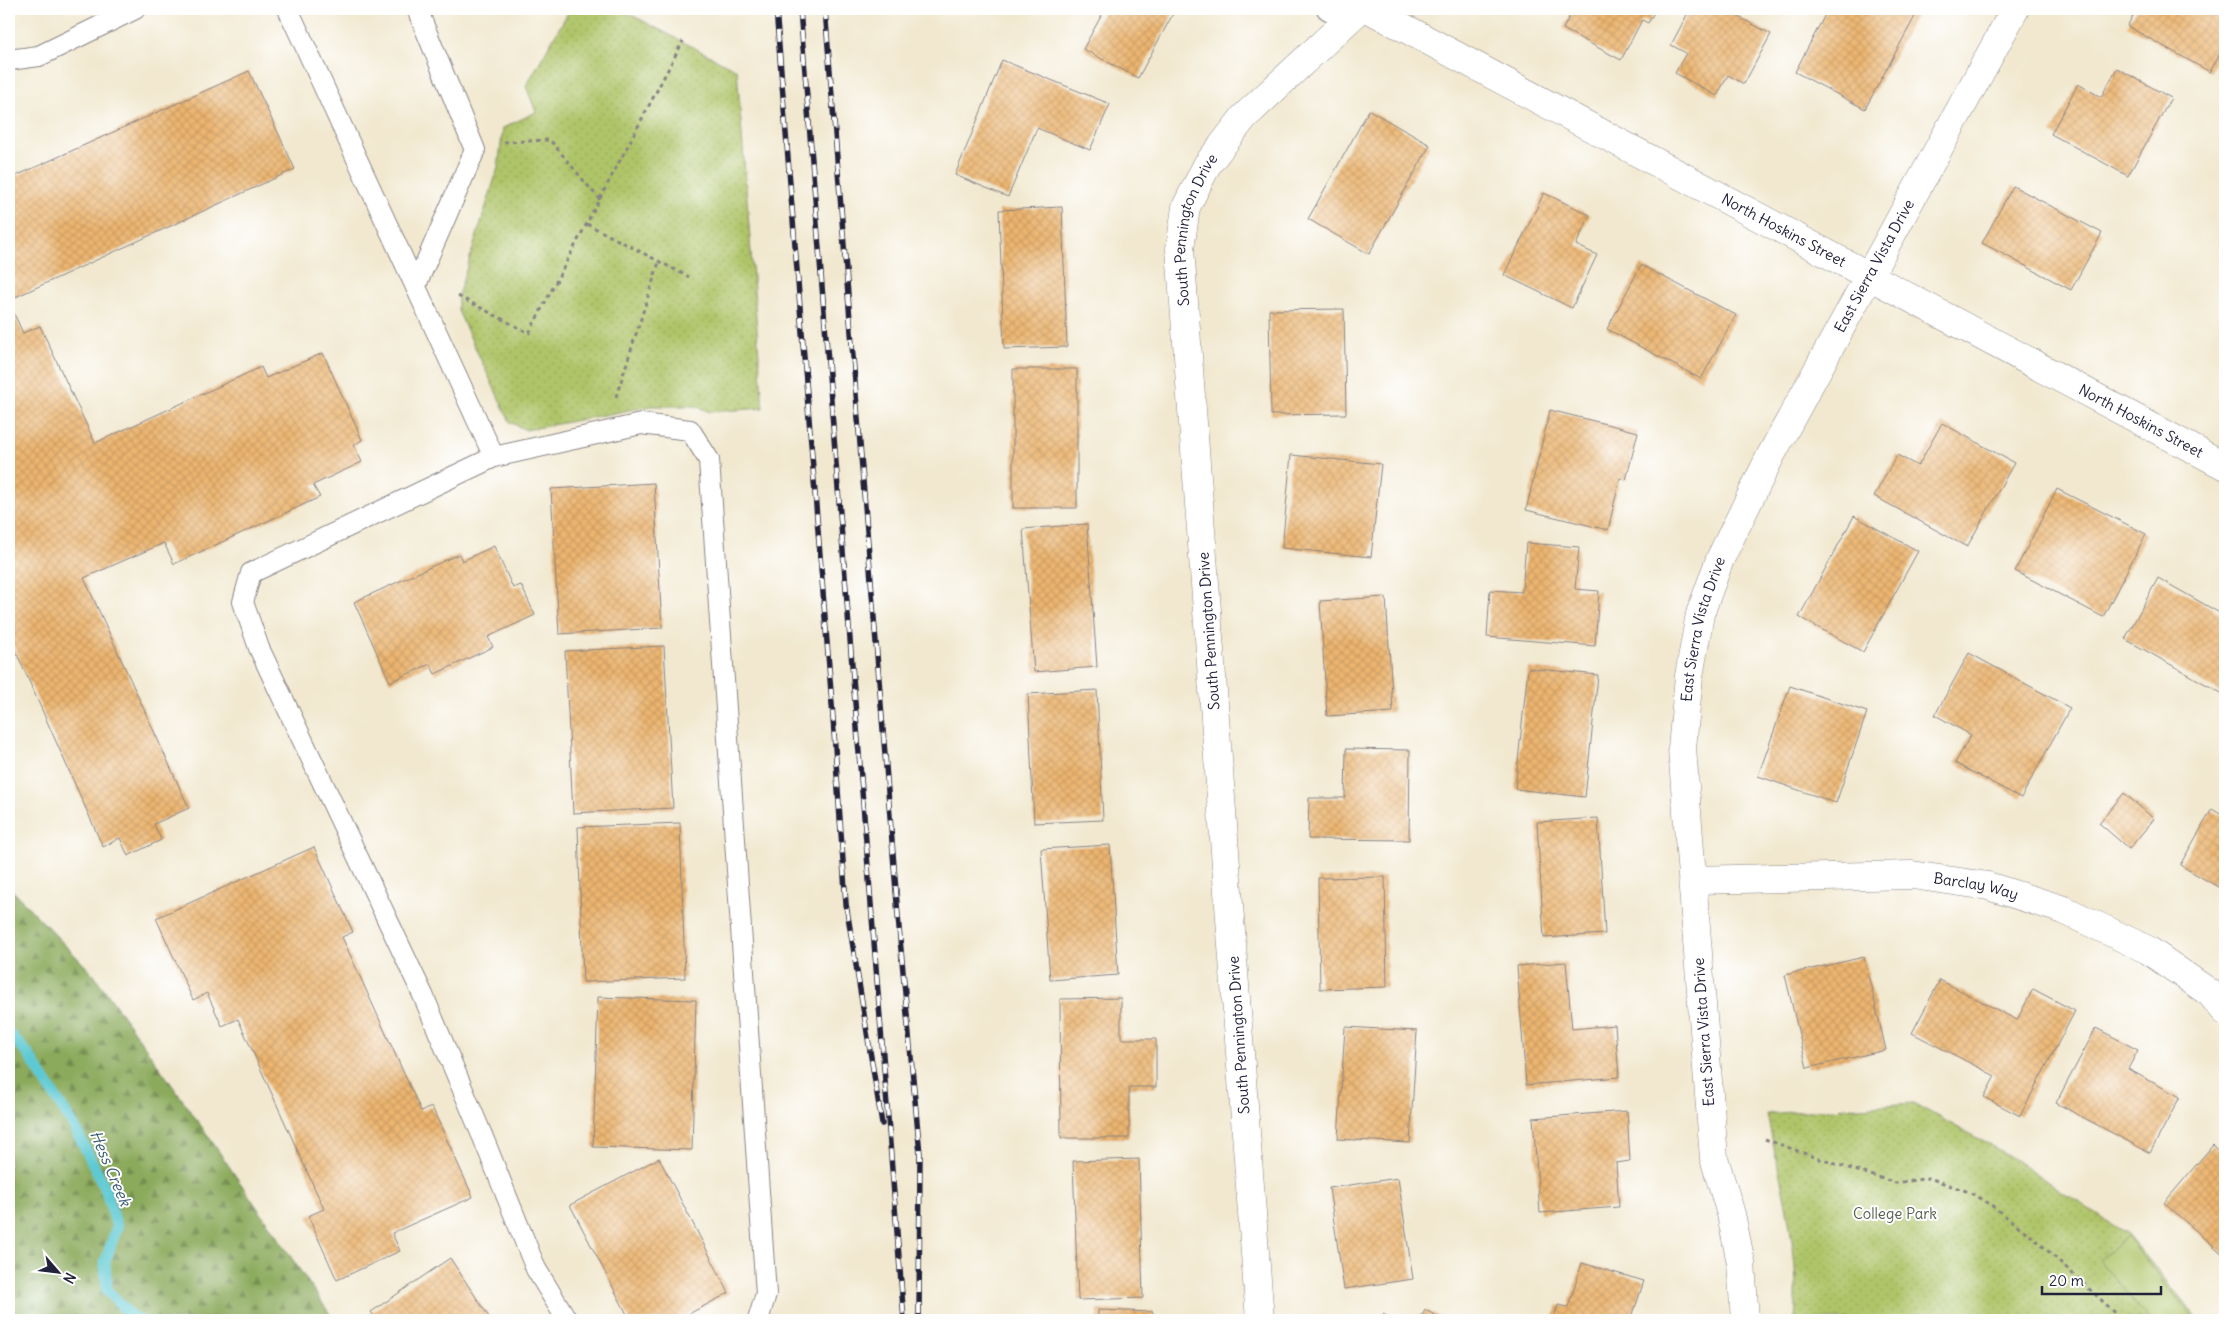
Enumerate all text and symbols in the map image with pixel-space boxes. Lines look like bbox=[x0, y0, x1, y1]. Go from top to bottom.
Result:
street label: South Pennington Drive bbox=[1170, 149, 1221, 307]
street label: North Hoskins Street bbox=[1718, 189, 1849, 271]
street label: East Sierra Vista Drive bbox=[1830, 196, 1918, 336]
street label: North Hoskins Street bbox=[2076, 380, 2207, 462]
street label: South Pennington Drive bbox=[1194, 551, 1224, 711]
street label: East Sierra Vista Drive bbox=[1677, 554, 1729, 703]
street label: Barclay Way bbox=[1932, 868, 2021, 904]
street label: South Pennington Drive bbox=[1224, 955, 1254, 1115]
street label: East Sierra Vista Drive bbox=[1689, 957, 1718, 1107]
water label: Hess Creek bbox=[86, 1127, 137, 1211]
park label: College Park bbox=[1853, 1204, 1937, 1223]
north arrow bbox=[32, 1246, 82, 1296]
scale bar bbox=[2042, 1264, 2160, 1296]
text: N bbox=[59, 1270, 80, 1287]
text: 20 m bbox=[2049, 1271, 2084, 1290]

